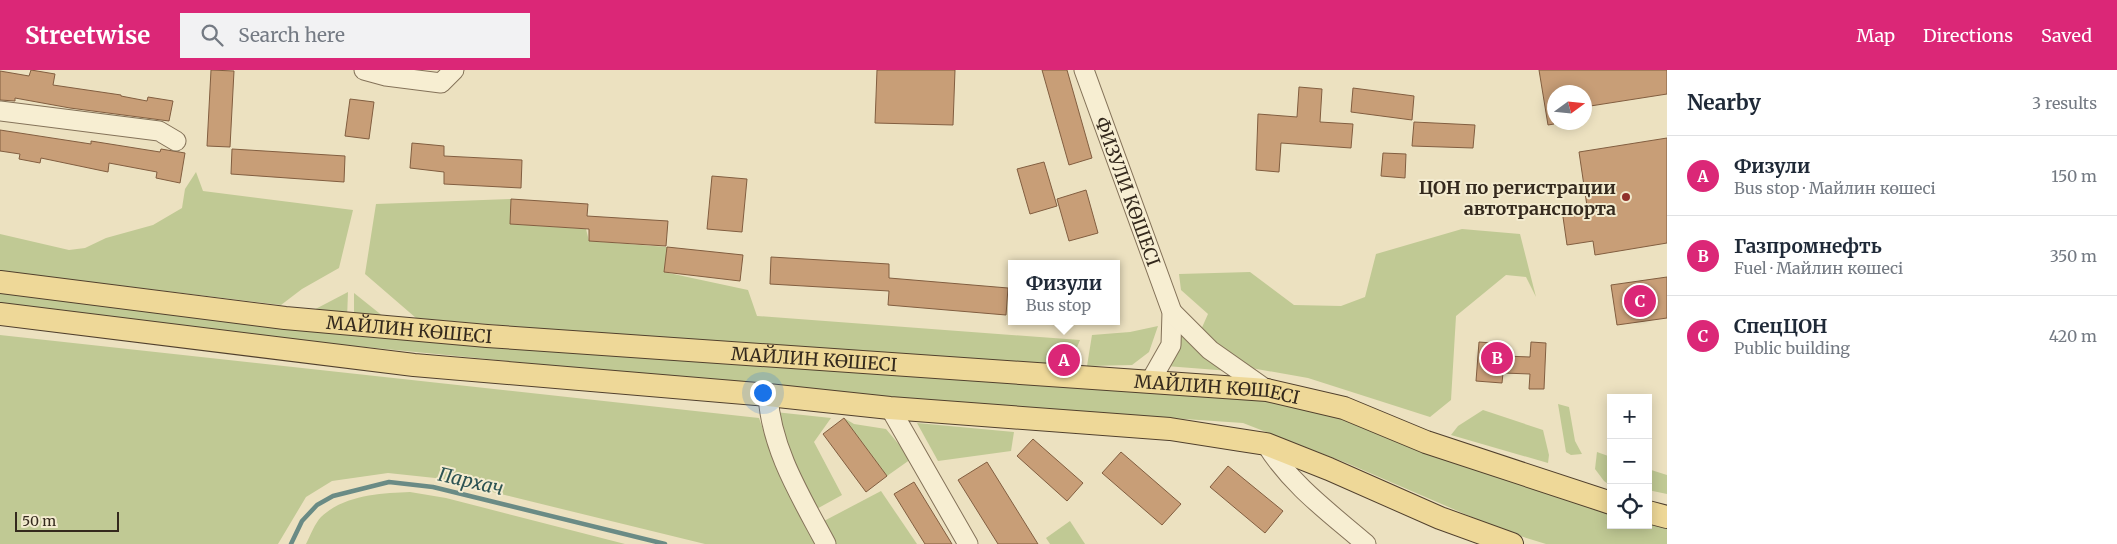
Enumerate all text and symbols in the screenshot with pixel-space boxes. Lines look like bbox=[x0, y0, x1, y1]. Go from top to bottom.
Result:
search box bbox=[180, 13, 530, 58]
text: Streetwise bbox=[25, 20, 150, 51]
icon: search bbox=[198, 21, 226, 49]
text: Search here bbox=[238, 23, 345, 47]
text: Map bbox=[1857, 24, 1895, 47]
text: Directions bbox=[1923, 24, 2013, 47]
text: Saved bbox=[2041, 24, 2092, 47]
north arrow bbox=[1547, 85, 1592, 130]
text: Nearby bbox=[1687, 89, 1761, 116]
text: 3 results bbox=[2032, 93, 2097, 113]
street label: ФИЗУЛИ КӨШЕСІ bbox=[1090, 113, 1166, 269]
text: Физули bbox=[1734, 154, 1810, 178]
text: A bbox=[1697, 166, 1709, 186]
text: 150 m bbox=[2051, 166, 2097, 186]
place label: ЦОН по регистрации автотранспорта bbox=[1419, 176, 1616, 220]
text: Bus stop · Майлин көшесі bbox=[1734, 178, 1936, 198]
marker: ЦОН по регистрации автотранспорта bbox=[1620, 191, 1632, 203]
text: Газпромнефть bbox=[1734, 234, 1882, 258]
text: B bbox=[1697, 246, 1709, 266]
text: 350 m bbox=[2050, 246, 2097, 266]
text: Fuel · Майлин көшесі bbox=[1734, 258, 1903, 278]
popup bbox=[1008, 260, 1120, 325]
text: Физули bbox=[1026, 271, 1102, 295]
pin: C bbox=[1624, 282, 1656, 320]
text: Bus stop bbox=[1026, 295, 1091, 315]
street label: МАЙЛИН КӨШЕСІ bbox=[325, 310, 493, 348]
text: СпецЦОН bbox=[1734, 314, 1828, 338]
text: C bbox=[1698, 326, 1708, 346]
text: 420 m bbox=[2049, 326, 2097, 346]
text: Public building bbox=[1734, 338, 1850, 358]
pin: B bbox=[1481, 339, 1513, 377]
street label: МАЙЛИН КӨШЕСІ bbox=[730, 341, 898, 376]
pin: A bbox=[1048, 341, 1080, 379]
street label: МАЙЛИН КӨШЕСІ bbox=[1133, 369, 1302, 409]
your location bbox=[750, 380, 776, 406]
map controls bbox=[1607, 394, 1652, 529]
button: + bbox=[1607, 394, 1652, 439]
button: − bbox=[1607, 439, 1652, 484]
water label: Пархач bbox=[436, 462, 506, 500]
button: locate bbox=[1607, 484, 1652, 529]
scale bar bbox=[15, 509, 119, 532]
text: 50 m bbox=[22, 512, 56, 530]

